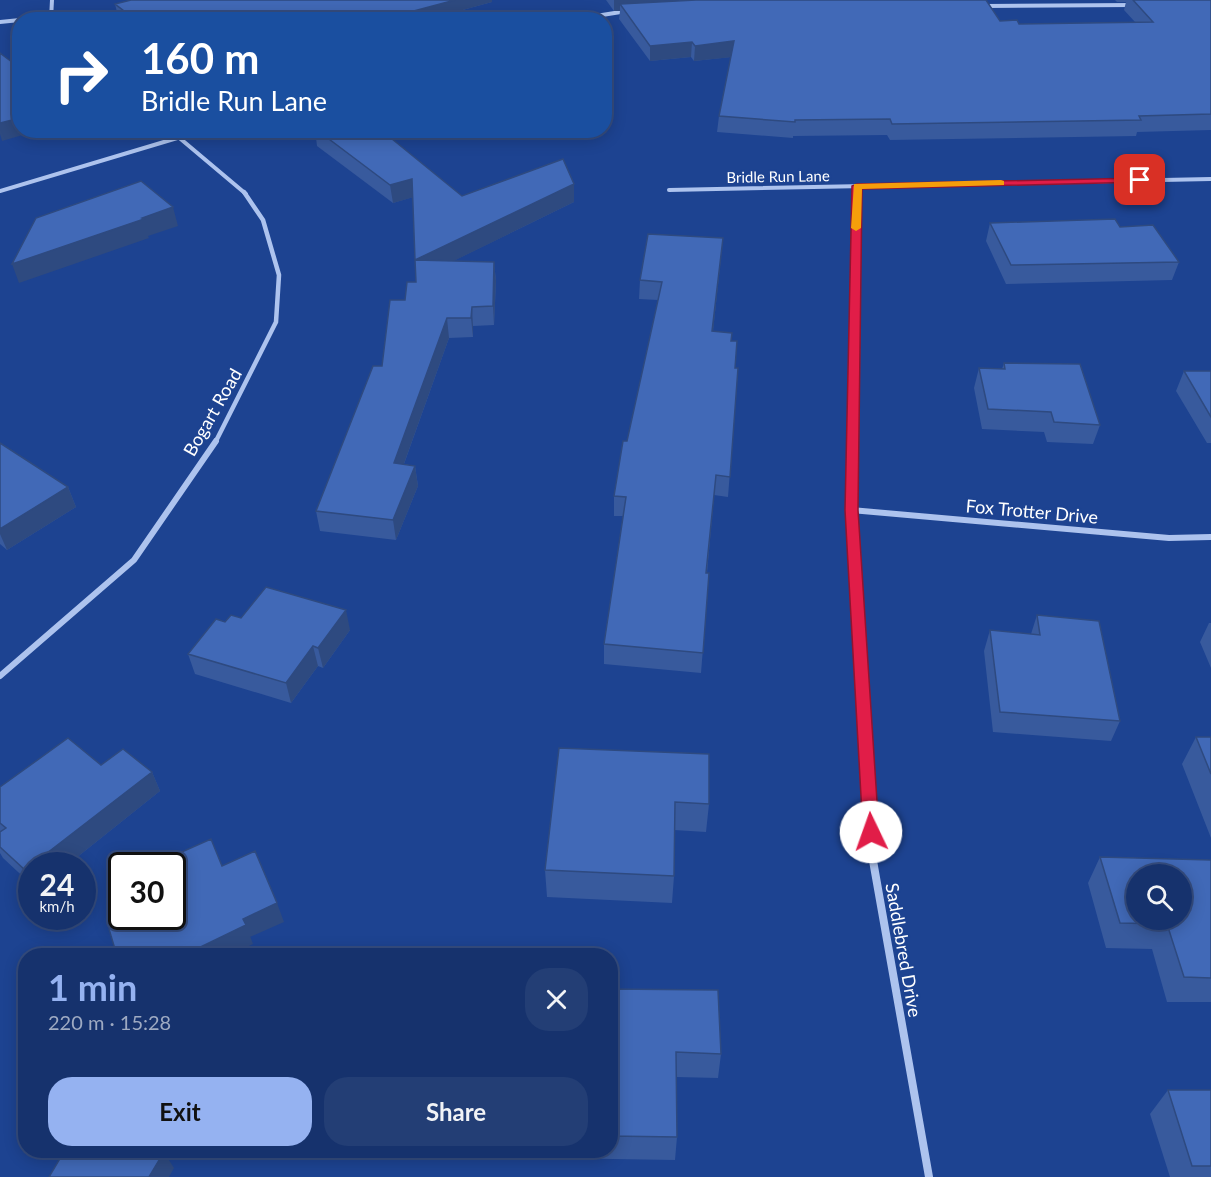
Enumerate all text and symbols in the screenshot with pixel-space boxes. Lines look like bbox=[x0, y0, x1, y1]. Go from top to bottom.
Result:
text: 160 m bbox=[141, 33, 259, 83]
icon: right bbox=[42, 36, 120, 114]
text: Bridle Run Lane bbox=[141, 84, 327, 117]
pin bbox=[1114, 154, 1165, 205]
icon: arrive bbox=[1123, 163, 1156, 196]
street label: Bridle Run Lane bbox=[726, 166, 830, 186]
street label: Bogart Road bbox=[178, 364, 246, 460]
street label: Fox Trotter Drive bbox=[965, 494, 1099, 528]
position arrow bbox=[839, 800, 903, 864]
speed limit sign: 30 bbox=[108, 852, 186, 930]
map controls bbox=[1126, 864, 1192, 930]
button: search bbox=[1126, 864, 1192, 930]
text: 24 bbox=[40, 866, 74, 902]
street label: Saddlebred Drive bbox=[881, 881, 927, 1019]
text: km/h bbox=[39, 897, 75, 915]
text: 1 min bbox=[48, 965, 137, 1009]
button: close bbox=[525, 968, 588, 1031]
text: 220 m · 15:28 bbox=[48, 1010, 171, 1034]
button: Exit bbox=[48, 1077, 312, 1146]
button: Share bbox=[324, 1077, 588, 1146]

